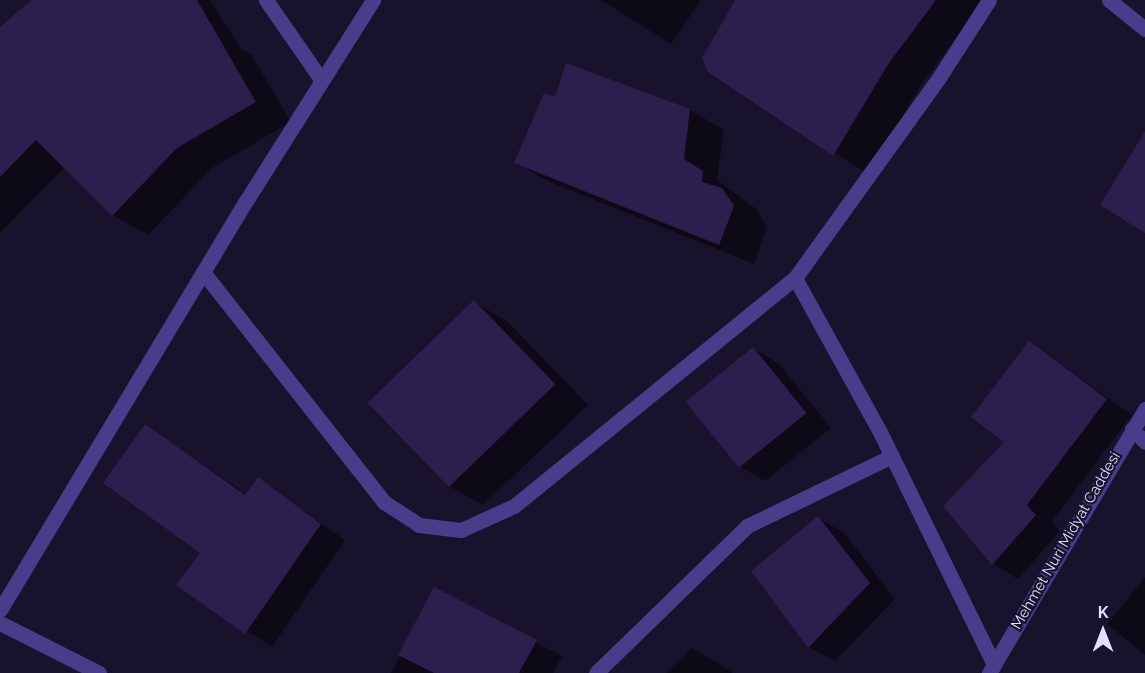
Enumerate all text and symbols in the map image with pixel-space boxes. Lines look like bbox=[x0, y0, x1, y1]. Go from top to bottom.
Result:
street label: Mehmet Nuri Midyat Caddesi bbox=[1008, 449, 1124, 633]
north arrow bbox=[1073, 601, 1133, 661]
text: K bbox=[1098, 603, 1108, 622]

